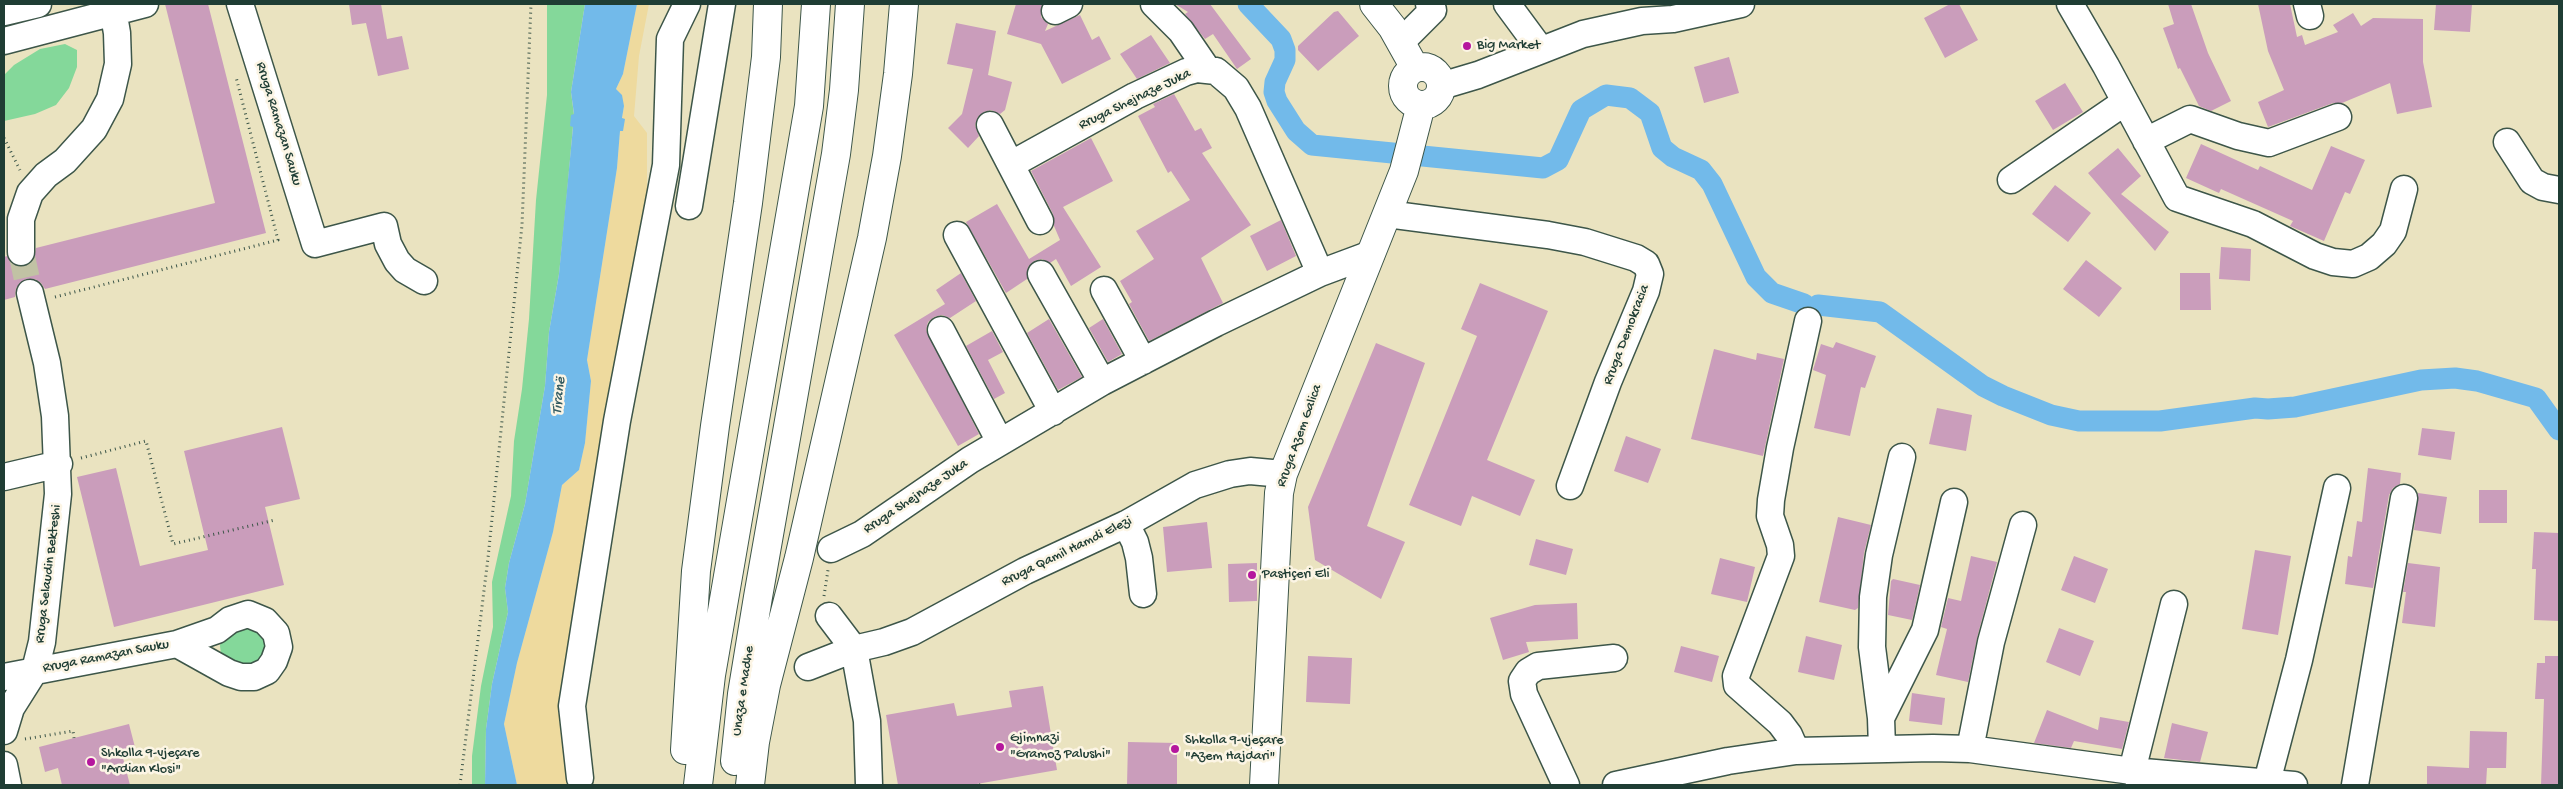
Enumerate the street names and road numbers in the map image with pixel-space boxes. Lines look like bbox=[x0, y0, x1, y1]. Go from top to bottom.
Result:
street label: Rruga Ramazan Sauku bbox=[251, 60, 305, 188]
street label: Rruga Shejnaze Juka bbox=[1076, 66, 1194, 134]
street label: Rruga Demokracia bbox=[1600, 283, 1654, 387]
street label: Rruga Azem Galica bbox=[1274, 382, 1326, 490]
street label: Rruga Shejnaze Juka bbox=[861, 456, 971, 538]
street label: Rruga Selaudin Bekteshi bbox=[32, 504, 66, 644]
street label: Rruga Qamil Hamdi Elezi bbox=[999, 513, 1135, 591]
street label: Rruga Ramazan Sauku bbox=[41, 637, 171, 677]
street label: Unaza e Madhe bbox=[729, 645, 759, 737]

